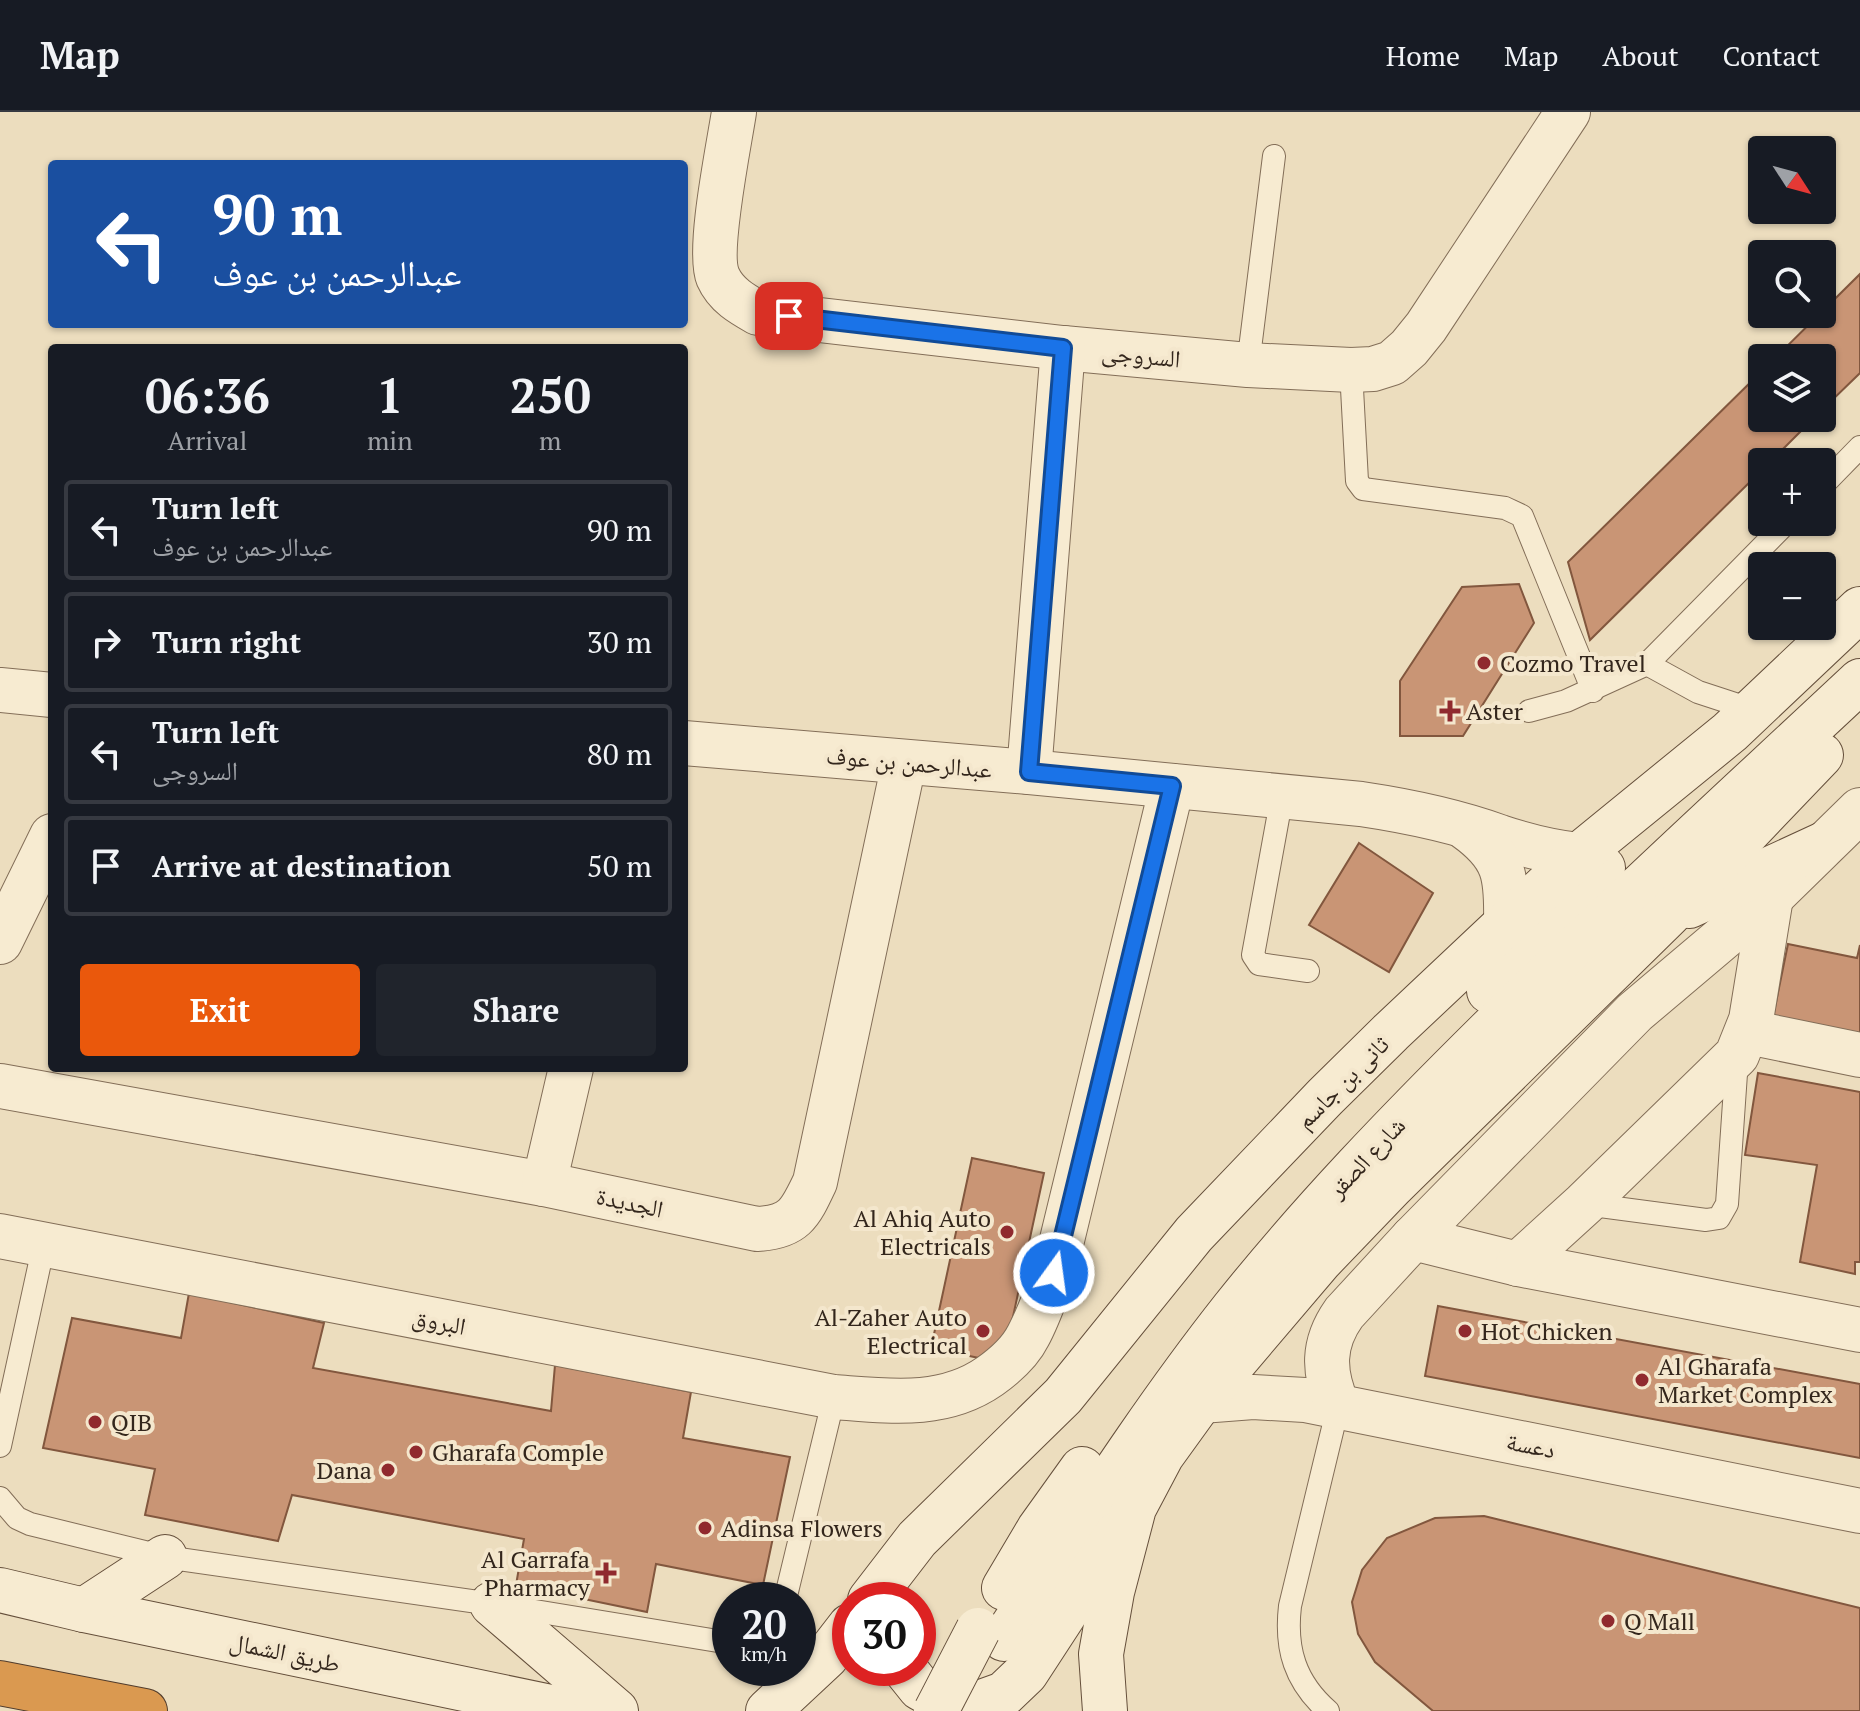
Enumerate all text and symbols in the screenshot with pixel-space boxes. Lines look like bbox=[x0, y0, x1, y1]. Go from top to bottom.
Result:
text: Map bbox=[40, 30, 120, 80]
text: Home bbox=[1386, 37, 1460, 74]
text: Map bbox=[1504, 37, 1558, 74]
text: About bbox=[1602, 37, 1679, 74]
text: Contact bbox=[1723, 37, 1820, 74]
north arrow bbox=[1748, 136, 1836, 224]
map controls bbox=[1748, 136, 1836, 640]
text: 90 m bbox=[212, 177, 342, 251]
icon: left bbox=[80, 192, 184, 296]
button: search bbox=[1748, 240, 1836, 328]
text: عبدالرحمن بن عوف bbox=[212, 249, 461, 296]
pin bbox=[755, 282, 823, 350]
icon: arrive bbox=[767, 294, 811, 338]
street label: السروجى bbox=[1100, 336, 1182, 374]
button: layers bbox=[1748, 344, 1836, 432]
text: 06:36 bbox=[145, 363, 270, 427]
text: 1 bbox=[376, 363, 403, 427]
text: 250 bbox=[510, 363, 591, 427]
text: Arrival bbox=[168, 423, 247, 457]
text: min bbox=[367, 423, 413, 457]
text: m bbox=[539, 423, 562, 457]
button: + bbox=[1748, 448, 1836, 536]
text: Turn left bbox=[152, 488, 279, 528]
icon: left bbox=[84, 508, 128, 552]
text: 90 m bbox=[587, 510, 652, 550]
text: عبدالرحمن بن عوف bbox=[152, 529, 332, 563]
button: − bbox=[1748, 552, 1836, 640]
icon: right bbox=[84, 620, 128, 664]
text: Turn right bbox=[152, 622, 301, 662]
text: 30 m bbox=[587, 622, 652, 662]
place label: Cozmo Travel bbox=[1500, 647, 1646, 679]
marker: Cozmo Travel bbox=[1475, 654, 1493, 672]
place label: Aster bbox=[1466, 695, 1524, 727]
marker: Aster bbox=[1441, 702, 1459, 720]
text: Turn left bbox=[152, 712, 279, 752]
icon: left bbox=[84, 732, 128, 776]
text: 80 m bbox=[587, 734, 652, 774]
street label: عبدالرحمن بن عوف bbox=[825, 739, 993, 785]
text: السروجى bbox=[152, 753, 238, 787]
icon: arrive bbox=[84, 844, 128, 888]
text: Arrive at destination bbox=[152, 846, 451, 886]
text: 50 m bbox=[587, 846, 652, 886]
button: Exit bbox=[80, 964, 360, 1056]
button: Share bbox=[376, 964, 656, 1056]
street label: ثانى بن جاسم bbox=[1288, 1028, 1397, 1136]
street label: شارع الصقر bbox=[1320, 1110, 1412, 1205]
street label: الجديدة bbox=[594, 1179, 666, 1225]
place label: Al Ahiq Auto Electricals bbox=[853, 1202, 991, 1262]
marker: Al Ahiq Auto Electricals bbox=[998, 1223, 1016, 1241]
position arrow bbox=[1012, 1231, 1096, 1315]
street label: البروق bbox=[409, 1300, 469, 1342]
place label: Al-Zaher Auto Electrical bbox=[814, 1301, 967, 1361]
place label: Hot Chicken bbox=[1481, 1315, 1613, 1347]
marker: Al-Zaher Auto Electrical bbox=[974, 1322, 992, 1340]
marker: Hot Chicken bbox=[1456, 1322, 1474, 1340]
place label: Al Gharafa Market Complex bbox=[1658, 1350, 1833, 1410]
marker: Al Gharafa Market Complex bbox=[1633, 1371, 1651, 1389]
place label: QIB bbox=[111, 1406, 152, 1438]
marker: QIB bbox=[86, 1413, 104, 1431]
street label: دعسة bbox=[1504, 1425, 1558, 1465]
place label: Gharafa Comple bbox=[432, 1436, 604, 1468]
marker: Gharafa Comple bbox=[407, 1443, 425, 1461]
place label: Dana bbox=[317, 1454, 372, 1486]
marker: Dana bbox=[379, 1461, 397, 1479]
place label: Adinsa Flowers bbox=[721, 1512, 883, 1544]
marker: Adinsa Flowers bbox=[696, 1519, 714, 1537]
place label: Al Garrafa Pharmacy bbox=[481, 1543, 591, 1603]
marker: Al Garrafa Pharmacy bbox=[597, 1564, 615, 1582]
speed limit sign: 30 bbox=[832, 1582, 936, 1686]
text: 20 bbox=[741, 1597, 787, 1650]
place label: Q Mall bbox=[1624, 1605, 1695, 1637]
marker: Q Mall bbox=[1599, 1612, 1617, 1630]
street label: طريق الشمال bbox=[227, 1625, 343, 1679]
text: km/h bbox=[741, 1640, 787, 1667]

